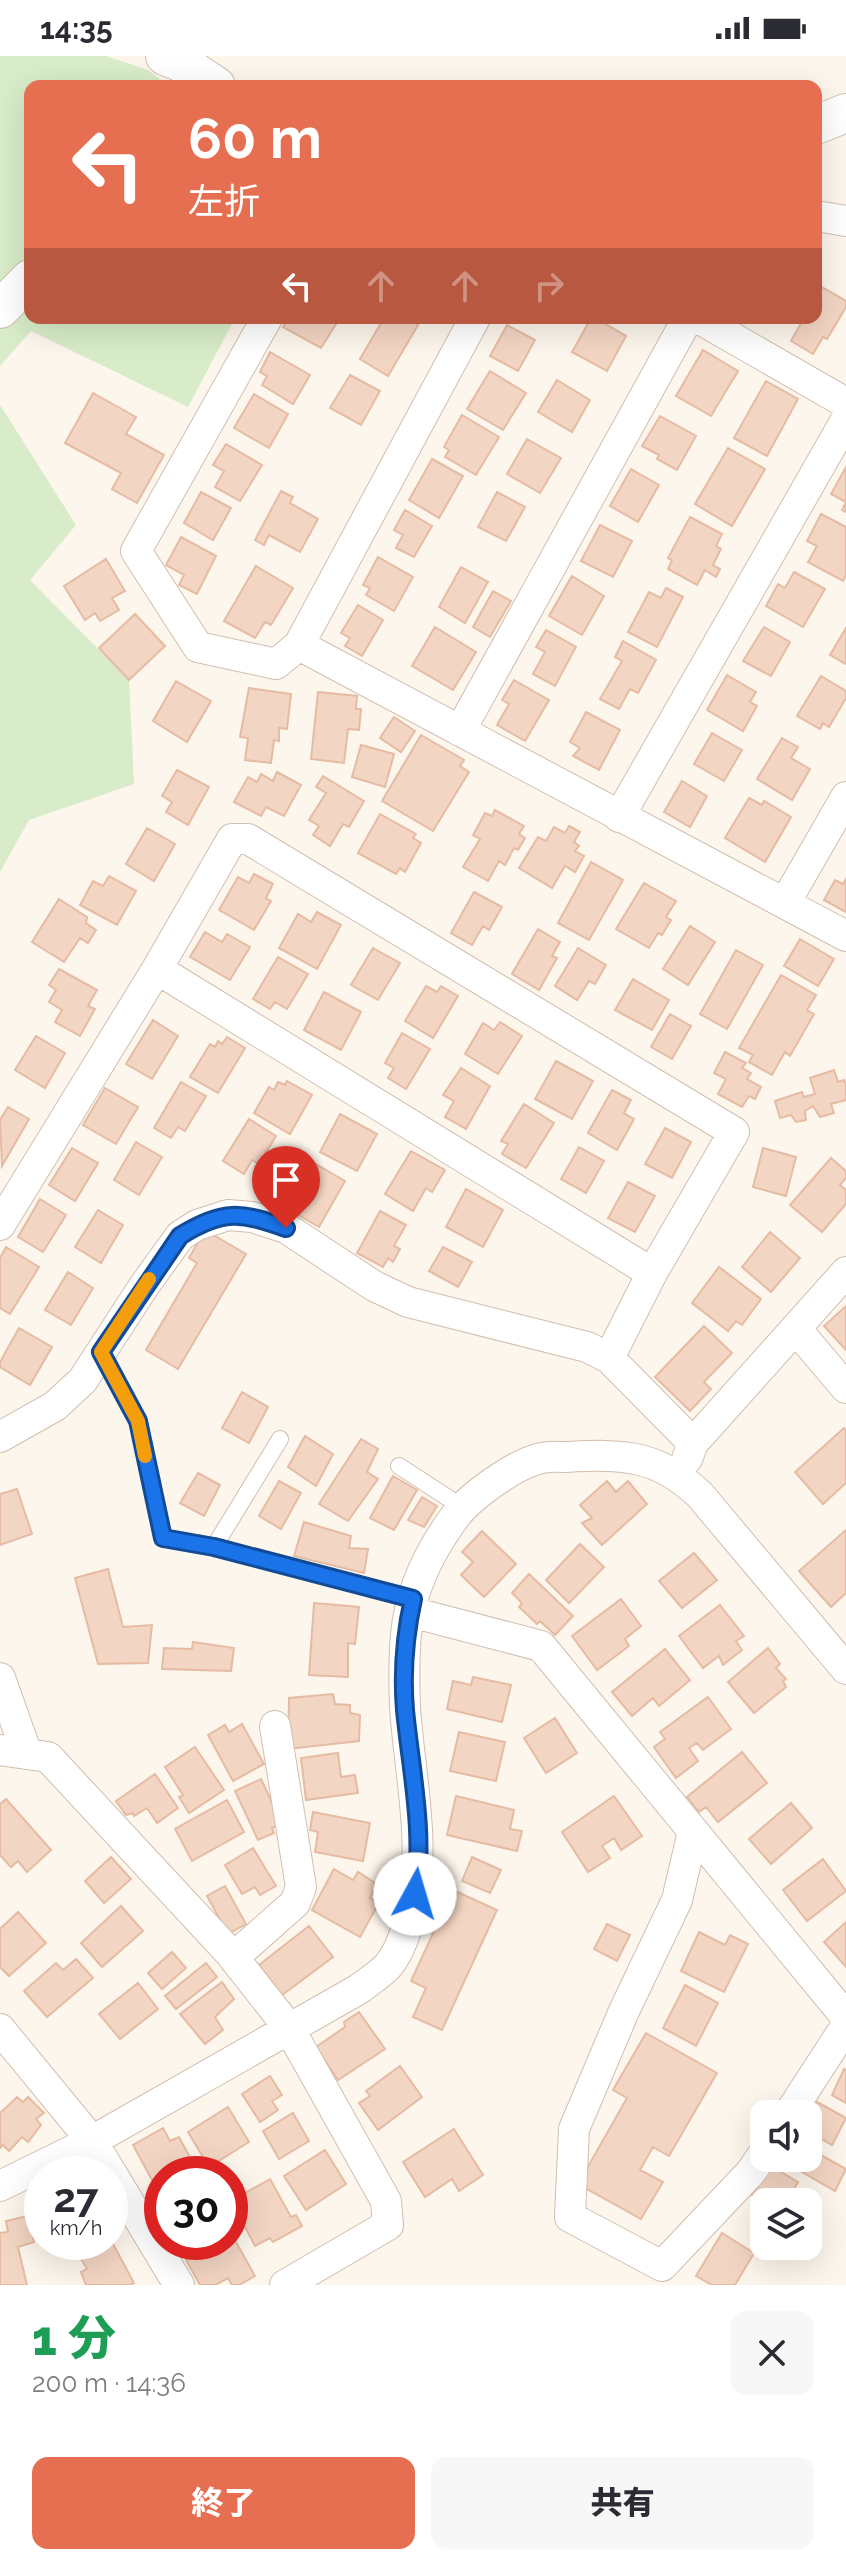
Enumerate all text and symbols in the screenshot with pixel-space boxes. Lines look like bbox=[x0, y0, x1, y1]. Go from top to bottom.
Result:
text: 14:35 bbox=[40, 11, 113, 46]
text: 60 m bbox=[188, 105, 322, 171]
icon: left bbox=[56, 112, 160, 216]
text: 左折 bbox=[188, 180, 260, 222]
icon: left bbox=[275, 264, 319, 308]
icon: ahead bbox=[359, 264, 403, 308]
icon: ahead bbox=[443, 264, 487, 308]
icon: right bbox=[527, 264, 571, 308]
pin bbox=[252, 1146, 320, 1228]
icon: arrive bbox=[264, 1158, 308, 1202]
position arrow bbox=[373, 1852, 457, 1936]
map controls bbox=[750, 2100, 822, 2260]
button: sound bbox=[750, 2100, 822, 2172]
speed limit sign: 30 bbox=[144, 2156, 248, 2260]
text: 27 bbox=[53, 2174, 98, 2221]
button: layers bbox=[750, 2188, 822, 2260]
text: km/h bbox=[50, 2216, 102, 2240]
text: 1 分 bbox=[32, 2310, 116, 2366]
button: close bbox=[730, 2311, 814, 2395]
text: 200 m · 14:36 bbox=[32, 2368, 186, 2398]
button: 終了 bbox=[32, 2457, 415, 2549]
button: 共有 bbox=[431, 2457, 814, 2549]

